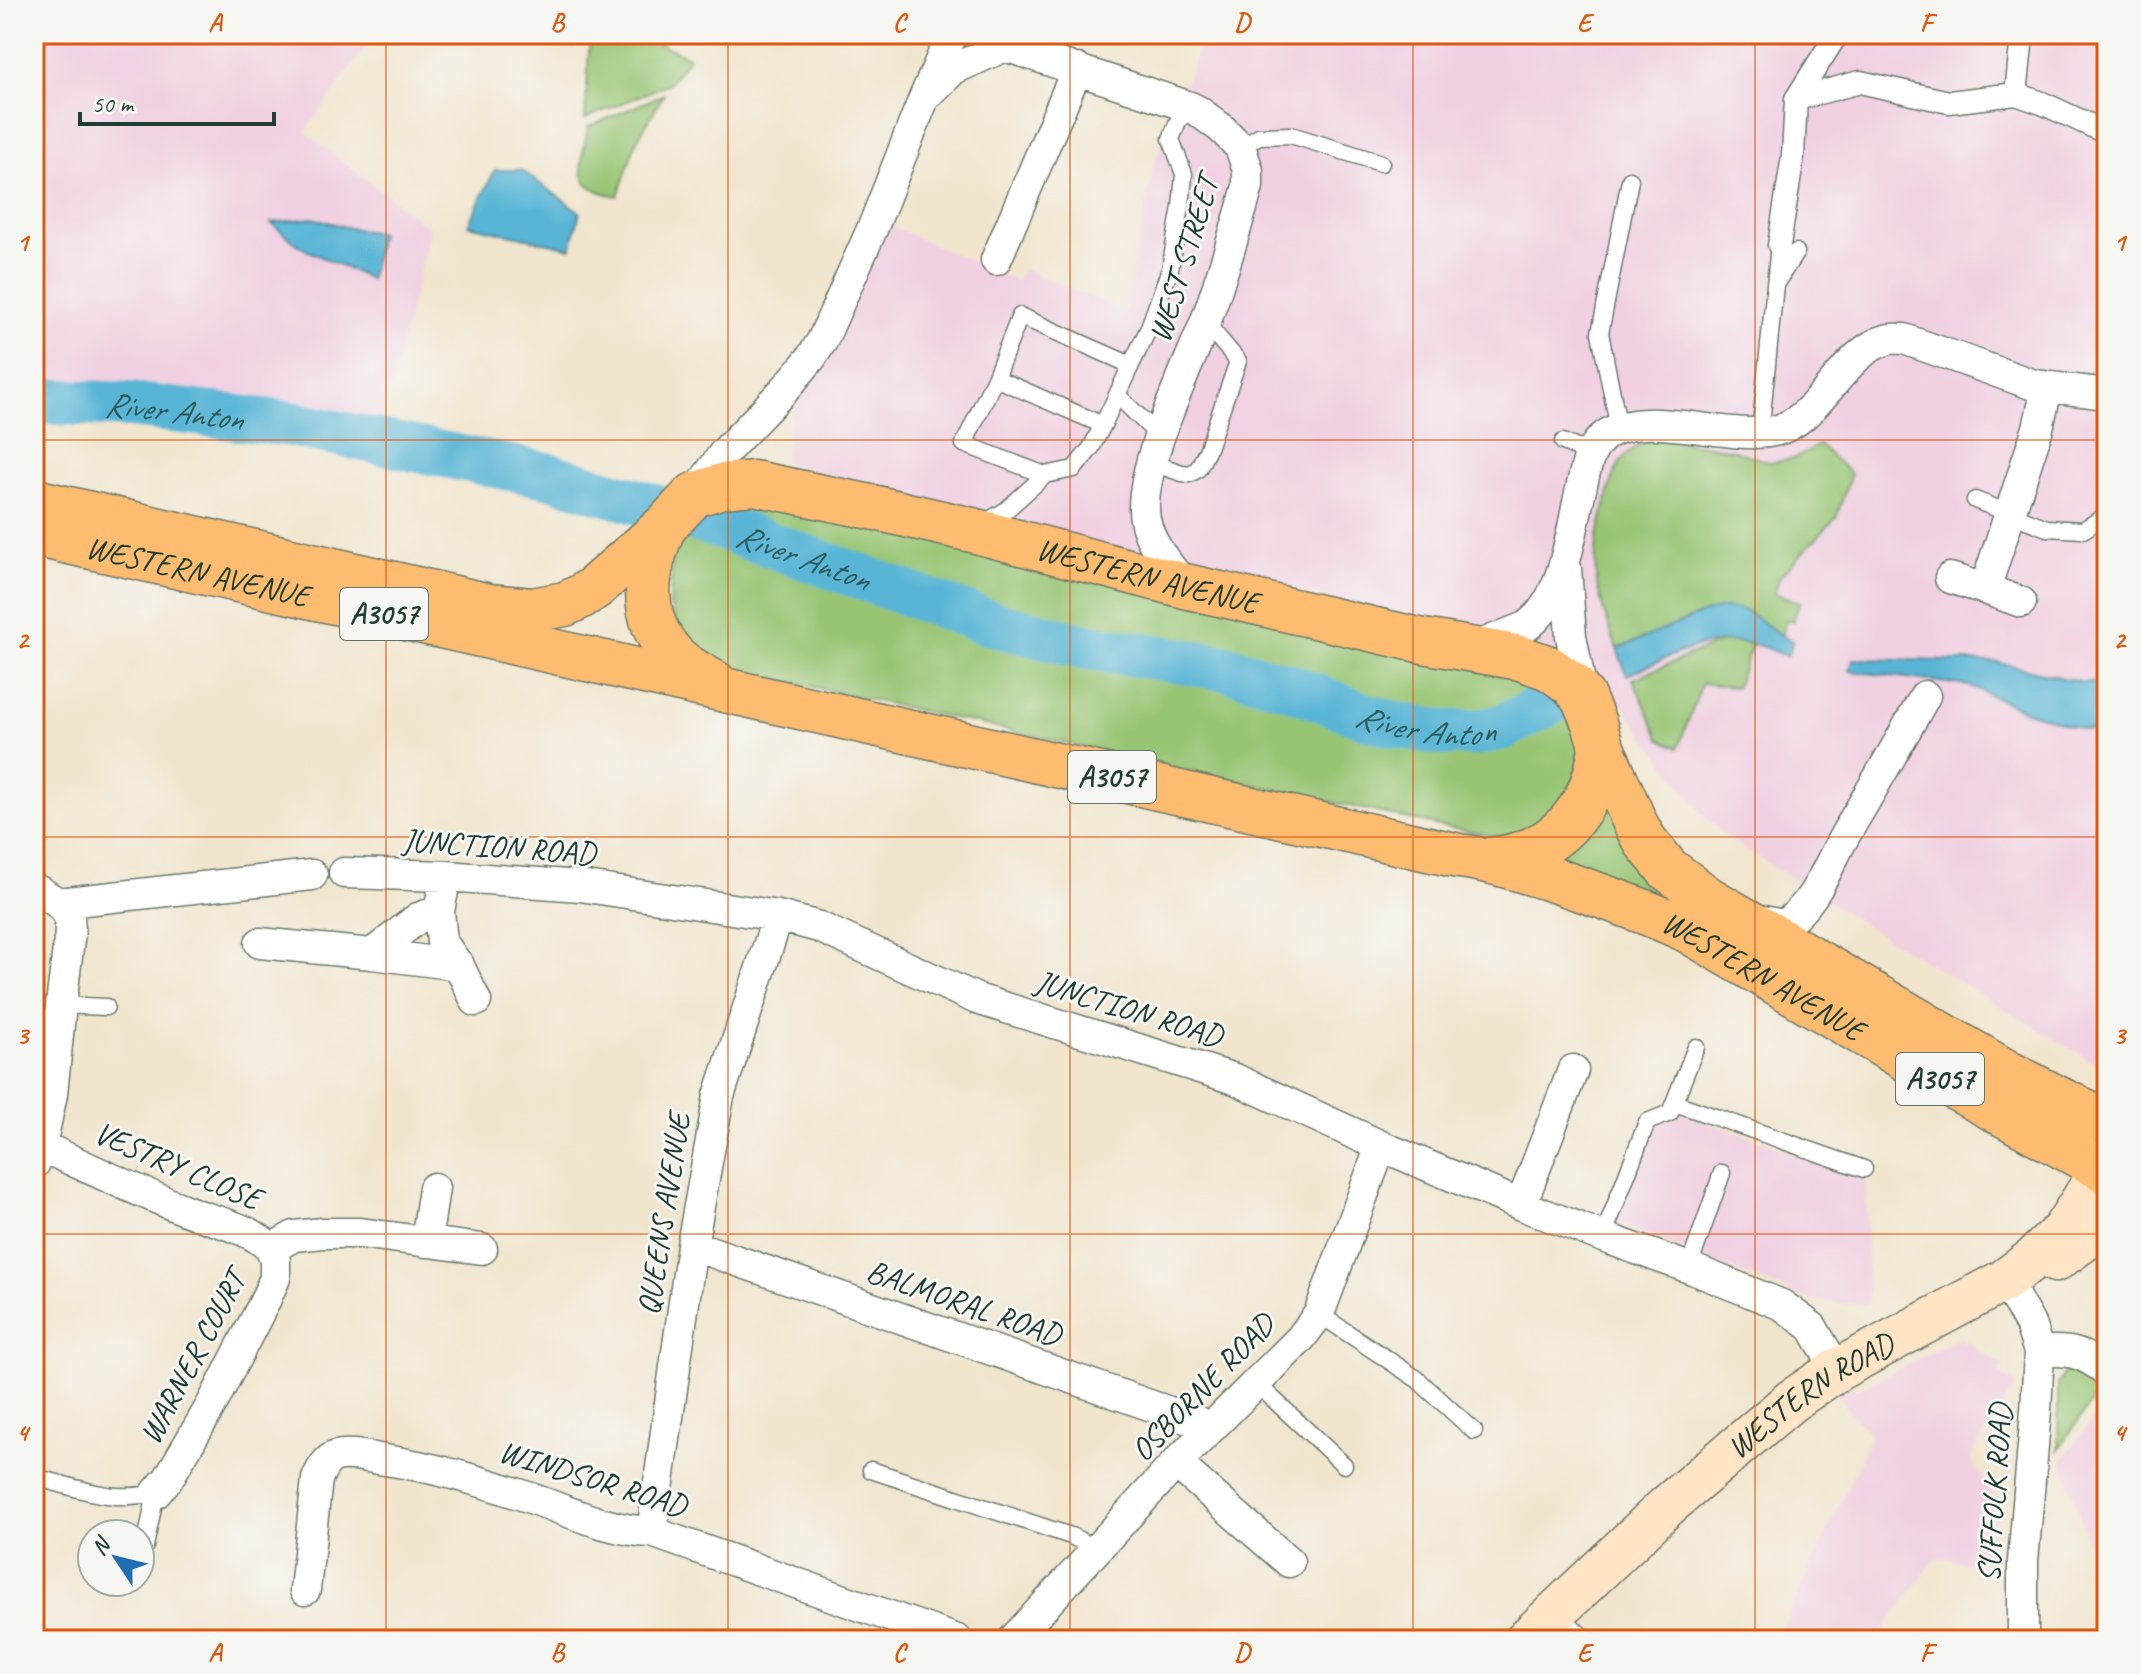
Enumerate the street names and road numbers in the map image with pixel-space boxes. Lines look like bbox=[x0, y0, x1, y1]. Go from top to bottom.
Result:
street label: WEST STREET bbox=[1139, 165, 1230, 347]
street label: WESTERN AVENUE bbox=[82, 526, 318, 618]
street label: WESTERN AVENUE bbox=[1032, 528, 1267, 624]
road number: A3057 bbox=[340, 588, 428, 640]
road number: A3057 bbox=[1068, 751, 1156, 803]
street label: JUNCTION ROAD bbox=[399, 819, 599, 874]
street label: WESTERN AVENUE bbox=[1656, 902, 1876, 1053]
street label: JUNCTION ROAD bbox=[1029, 960, 1230, 1057]
road number: A3057 bbox=[1896, 1053, 1984, 1105]
street label: QUEENS AVENUE bbox=[627, 1106, 700, 1318]
street label: VESTRY CLOSE bbox=[88, 1112, 272, 1221]
street label: BALMORAL ROAD bbox=[861, 1250, 1069, 1356]
street label: WARNER COURT bbox=[130, 1258, 258, 1451]
street label: OSBORNE ROAD bbox=[1122, 1303, 1285, 1470]
street label: WESTERN ROAD bbox=[1718, 1322, 1903, 1468]
street label: SUFFOLK ROAD bbox=[1968, 1400, 2021, 1584]
street label: WINDSOR ROAD bbox=[494, 1431, 694, 1527]

